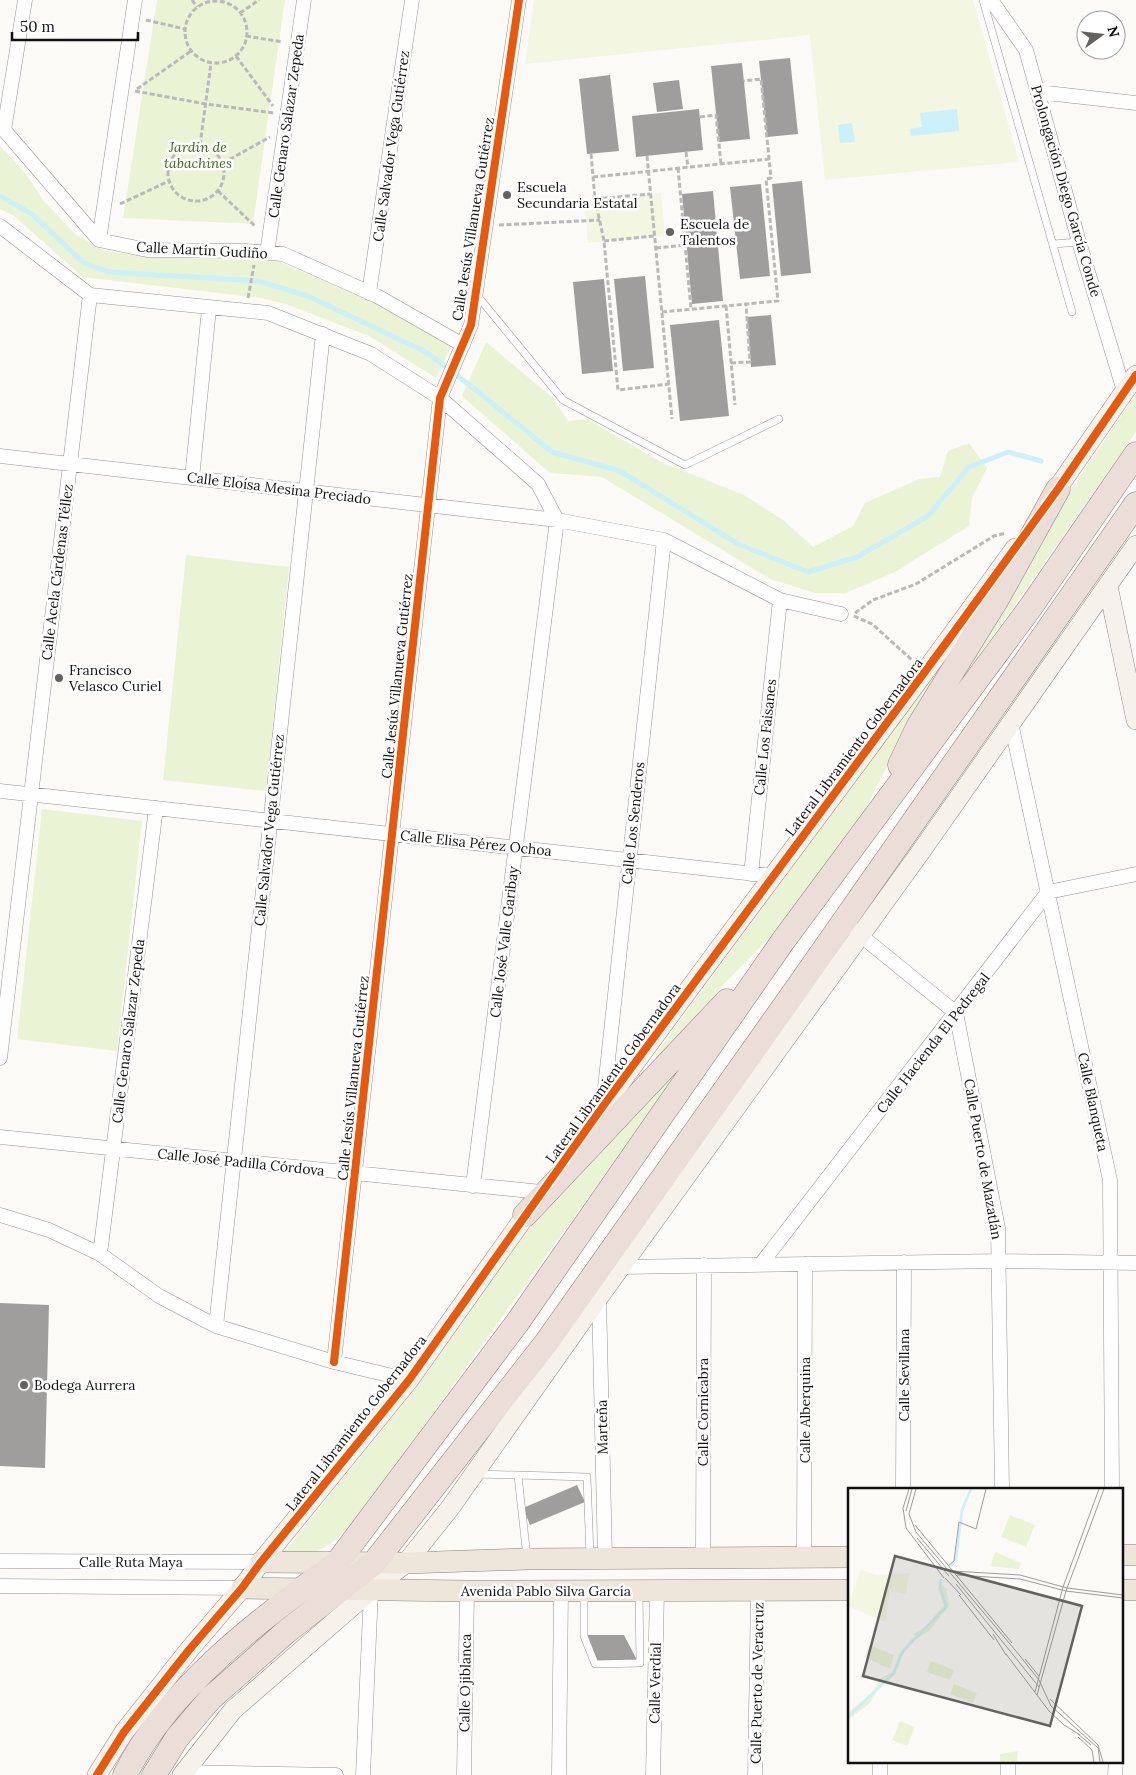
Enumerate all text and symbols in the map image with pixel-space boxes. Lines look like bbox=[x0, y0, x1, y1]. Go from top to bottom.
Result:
scale bar bbox=[12, 10, 139, 42]
north arrow bbox=[1076, 10, 1126, 60]
text: 50 m bbox=[20, 17, 55, 36]
text: N bbox=[1103, 24, 1124, 39]
street label: Calle Genaro Salazar Zepeda bbox=[264, 33, 308, 219]
street label: Calle Salvador Vega Gutiérrez bbox=[369, 49, 413, 243]
street label: Prolongación Diego García Conde bbox=[1027, 83, 1105, 300]
street label: Calle Jesús Villanueva Gutiérrez bbox=[448, 116, 498, 322]
park label: Jardin de tabachines bbox=[164, 138, 232, 172]
place label: Escuela Secundaria Estatal bbox=[517, 178, 638, 212]
marker: Escuela Secundaria Estatal bbox=[501, 189, 513, 201]
place label: Escuela de Talentos bbox=[680, 215, 750, 249]
marker: Escuela de Talentos bbox=[664, 226, 676, 238]
street label: Calle Martín Gudiño bbox=[136, 238, 268, 262]
street label: Calle Eloísa Mesina Preciado bbox=[186, 468, 372, 508]
street label: Calle Acela Cárdenas Téllez bbox=[37, 483, 77, 661]
street label: Calle Jesús Villanueva Gutiérrez bbox=[377, 573, 417, 779]
street label: Lateral Libramiento Gobernadora bbox=[781, 654, 927, 840]
place label: Francisco Velasco Curiel bbox=[68, 661, 162, 695]
marker: Francisco Velasco Curiel bbox=[53, 672, 65, 684]
street label: Calle Los Faisanes bbox=[750, 678, 780, 796]
street label: Calle Salvador Vega Gutiérrez bbox=[250, 733, 288, 927]
street label: Calle Los Senderos bbox=[618, 761, 648, 885]
street label: Calle Elisa Pérez Ochoa bbox=[399, 826, 553, 860]
street label: Calle José Valle Garibay bbox=[486, 865, 522, 1019]
street label: Calle Genaro Salazar Zepeda bbox=[108, 938, 148, 1124]
street label: Calle Hacienda El Pedregal bbox=[873, 969, 994, 1117]
street label: Calle Jesús Villanueva Gutiérrez bbox=[333, 975, 373, 1181]
street label: Lateral Libramiento Gobernadora bbox=[542, 979, 684, 1167]
street label: Calle Blanqueta bbox=[1074, 1051, 1112, 1153]
street label: Calle Puerto de Mazatlán bbox=[960, 1077, 1006, 1241]
street label: Calle José Padilla Córdova bbox=[157, 1144, 325, 1180]
street label: Calle Sevillana bbox=[895, 1329, 913, 1421]
street label: Lateral Libramiento Gobernadora bbox=[282, 1331, 430, 1515]
street label: Calle Alberquina bbox=[796, 1357, 814, 1463]
street label: Calle Cornicabra bbox=[694, 1358, 712, 1466]
place label: Bodega Aurrera bbox=[34, 1376, 135, 1394]
marker: Bodega Aurrera bbox=[18, 1379, 30, 1391]
street label: Marteña bbox=[593, 1399, 611, 1455]
inset map bbox=[848, 1488, 1124, 1762]
street label: Calle Ruta Maya bbox=[79, 1553, 183, 1571]
street label: Avenida Pablo Silva García bbox=[460, 1582, 631, 1600]
street label: Calle Puerto de Veracruz bbox=[747, 1602, 767, 1764]
street label: Calle Ojiblanca bbox=[455, 1634, 475, 1732]
street label: Calle Verdial bbox=[645, 1642, 665, 1724]

